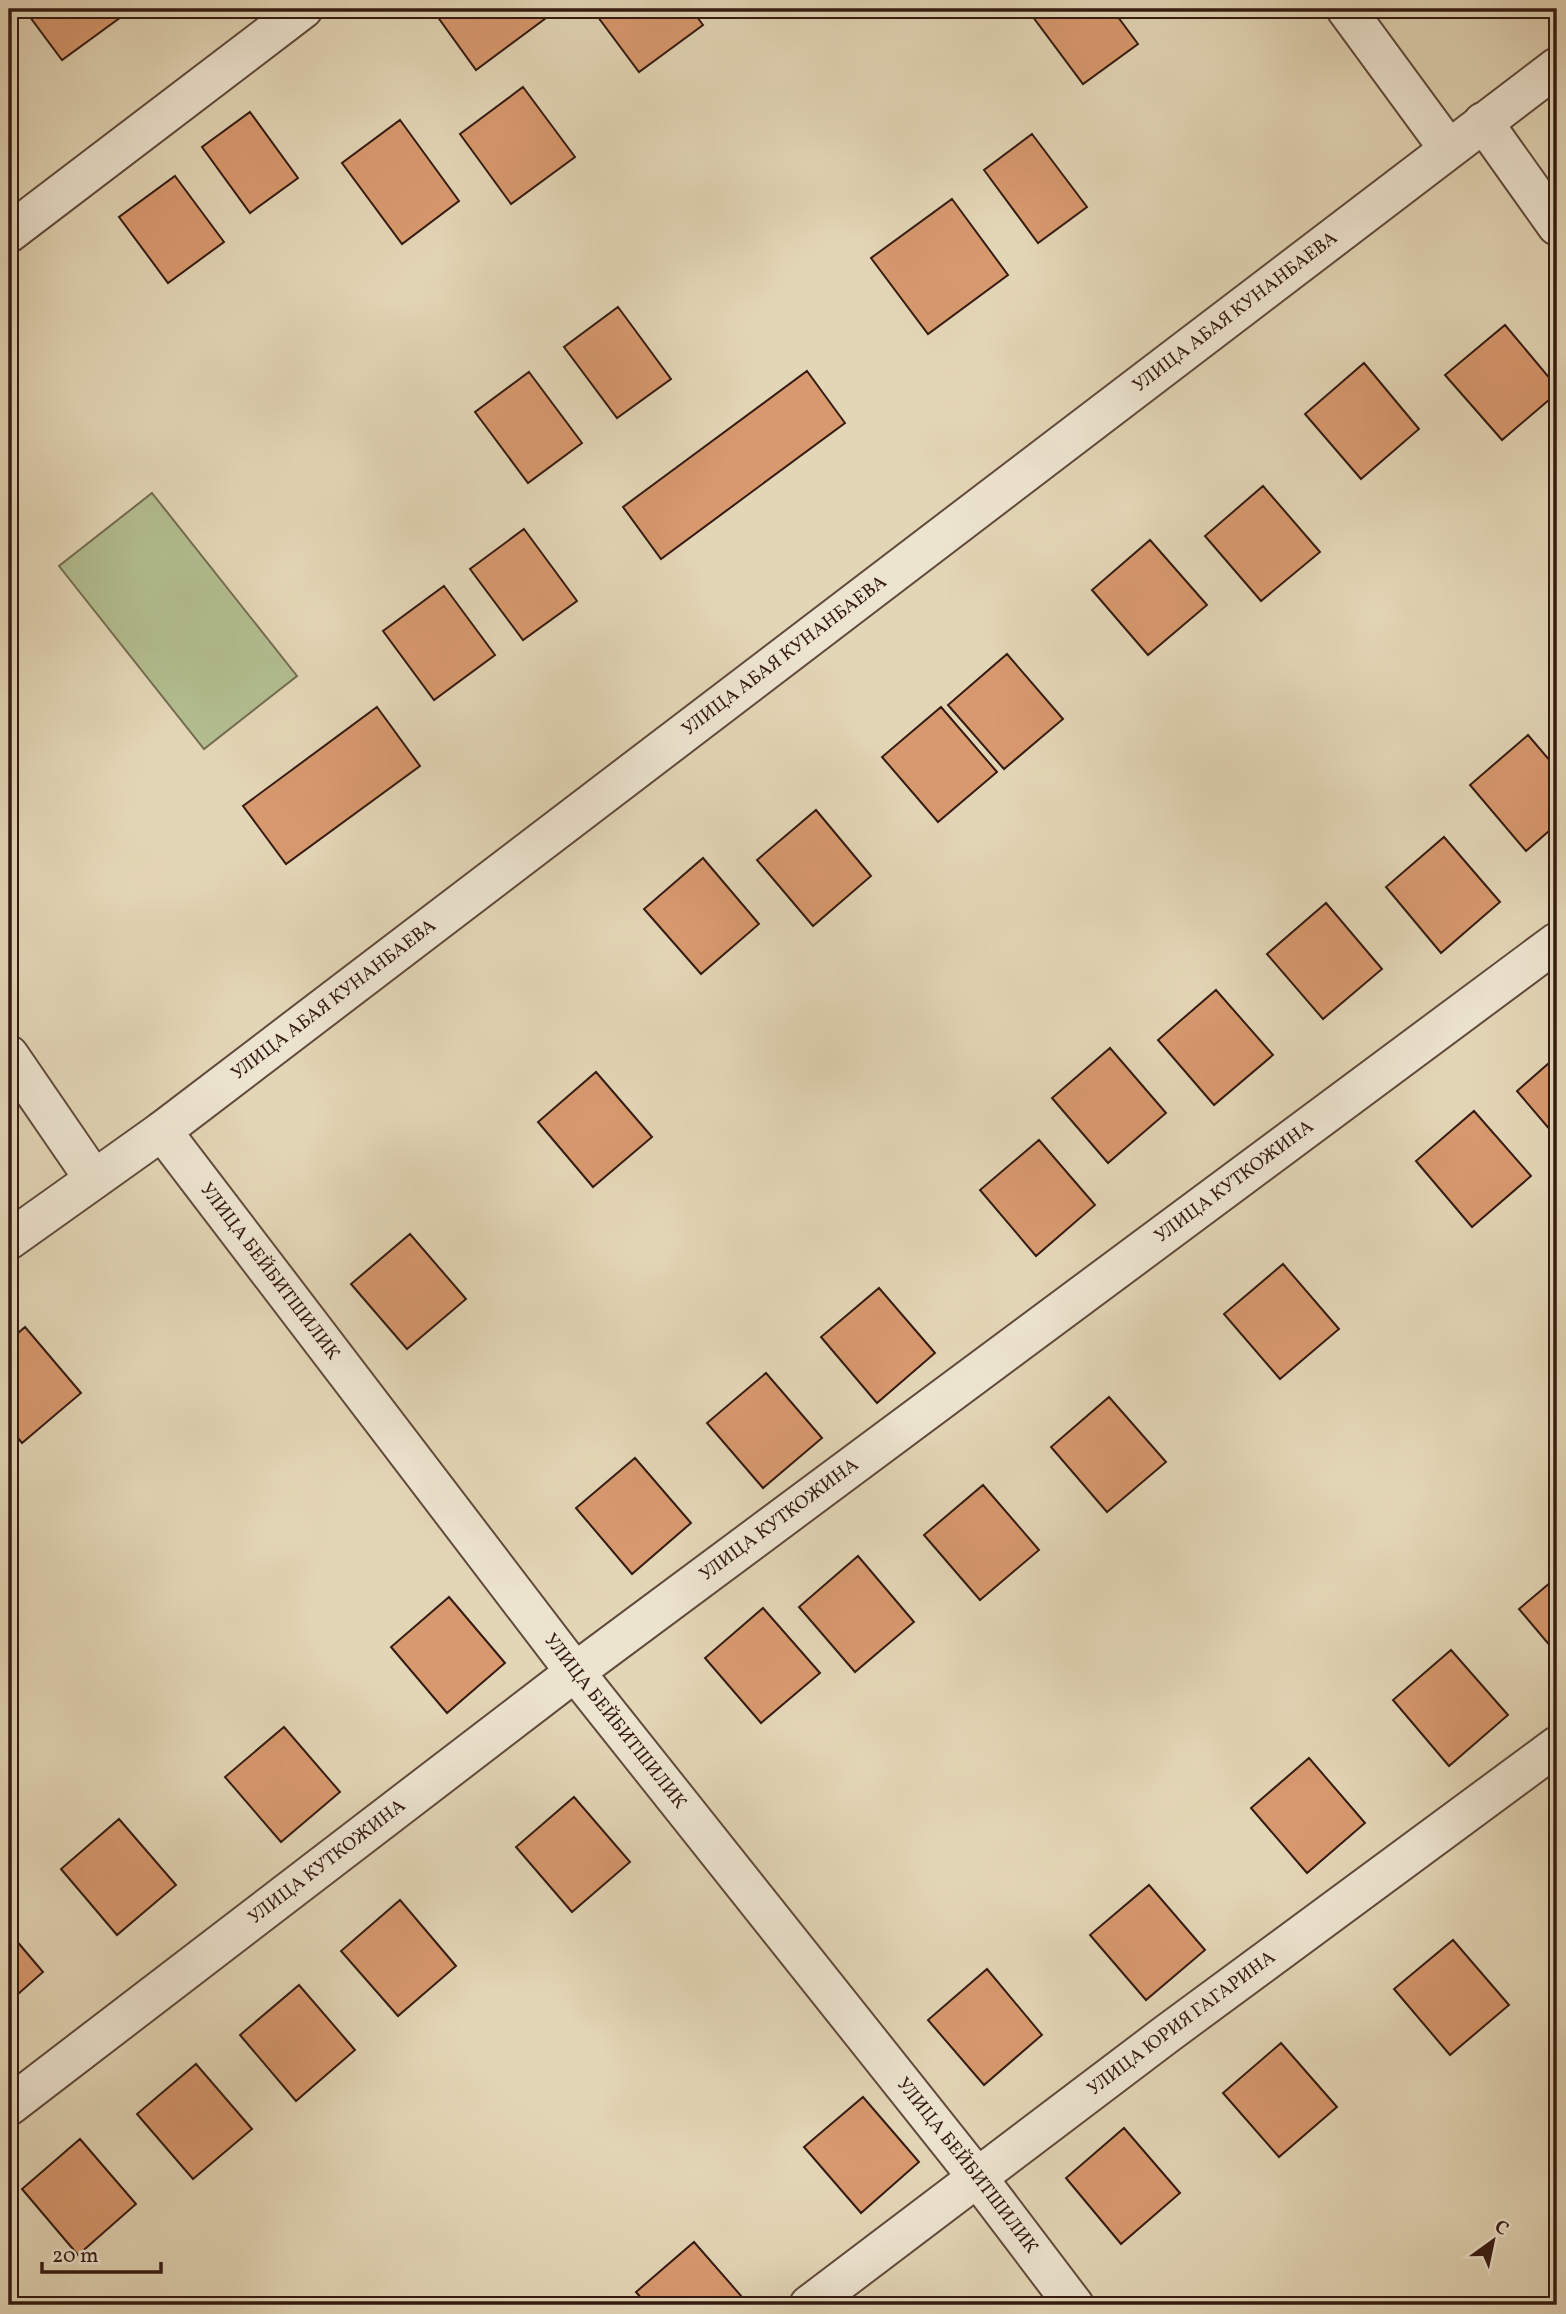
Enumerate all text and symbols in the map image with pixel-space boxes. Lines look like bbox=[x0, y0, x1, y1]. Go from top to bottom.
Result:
street label: УЛИЦА АБАЯ КУНАНБАЕВА bbox=[1128, 226, 1343, 399]
street label: УЛИЦА АБАЯ КУНАНБАЕВА bbox=[677, 569, 893, 743]
street label: УЛИЦА АБАЯ КУНАНБАЕВА bbox=[226, 913, 442, 1086]
street label: УЛИЦА КУТКОЖИНА bbox=[1150, 1114, 1319, 1249]
street label: УЛИЦА БЕЙБИТШИЛИК bbox=[193, 1178, 346, 1366]
street label: УЛИЦА КУТКОЖИНА bbox=[695, 1452, 864, 1588]
street label: УЛИЦА БЕЙБИТШИЛИК bbox=[537, 1628, 692, 1815]
street label: УЛИЦА КУТКОЖИНА bbox=[243, 1793, 411, 1931]
street label: УЛИЦА ЮРИЯ ГАГАРИНА bbox=[1082, 1945, 1281, 2102]
street label: УЛИЦА БЕЙБИТШИЛИК bbox=[890, 2072, 1044, 2259]
north arrow bbox=[1458, 2206, 1528, 2276]
text: С bbox=[1489, 2214, 1513, 2243]
scale bar bbox=[42, 2230, 161, 2274]
text: 20 m bbox=[52, 2242, 98, 2271]

